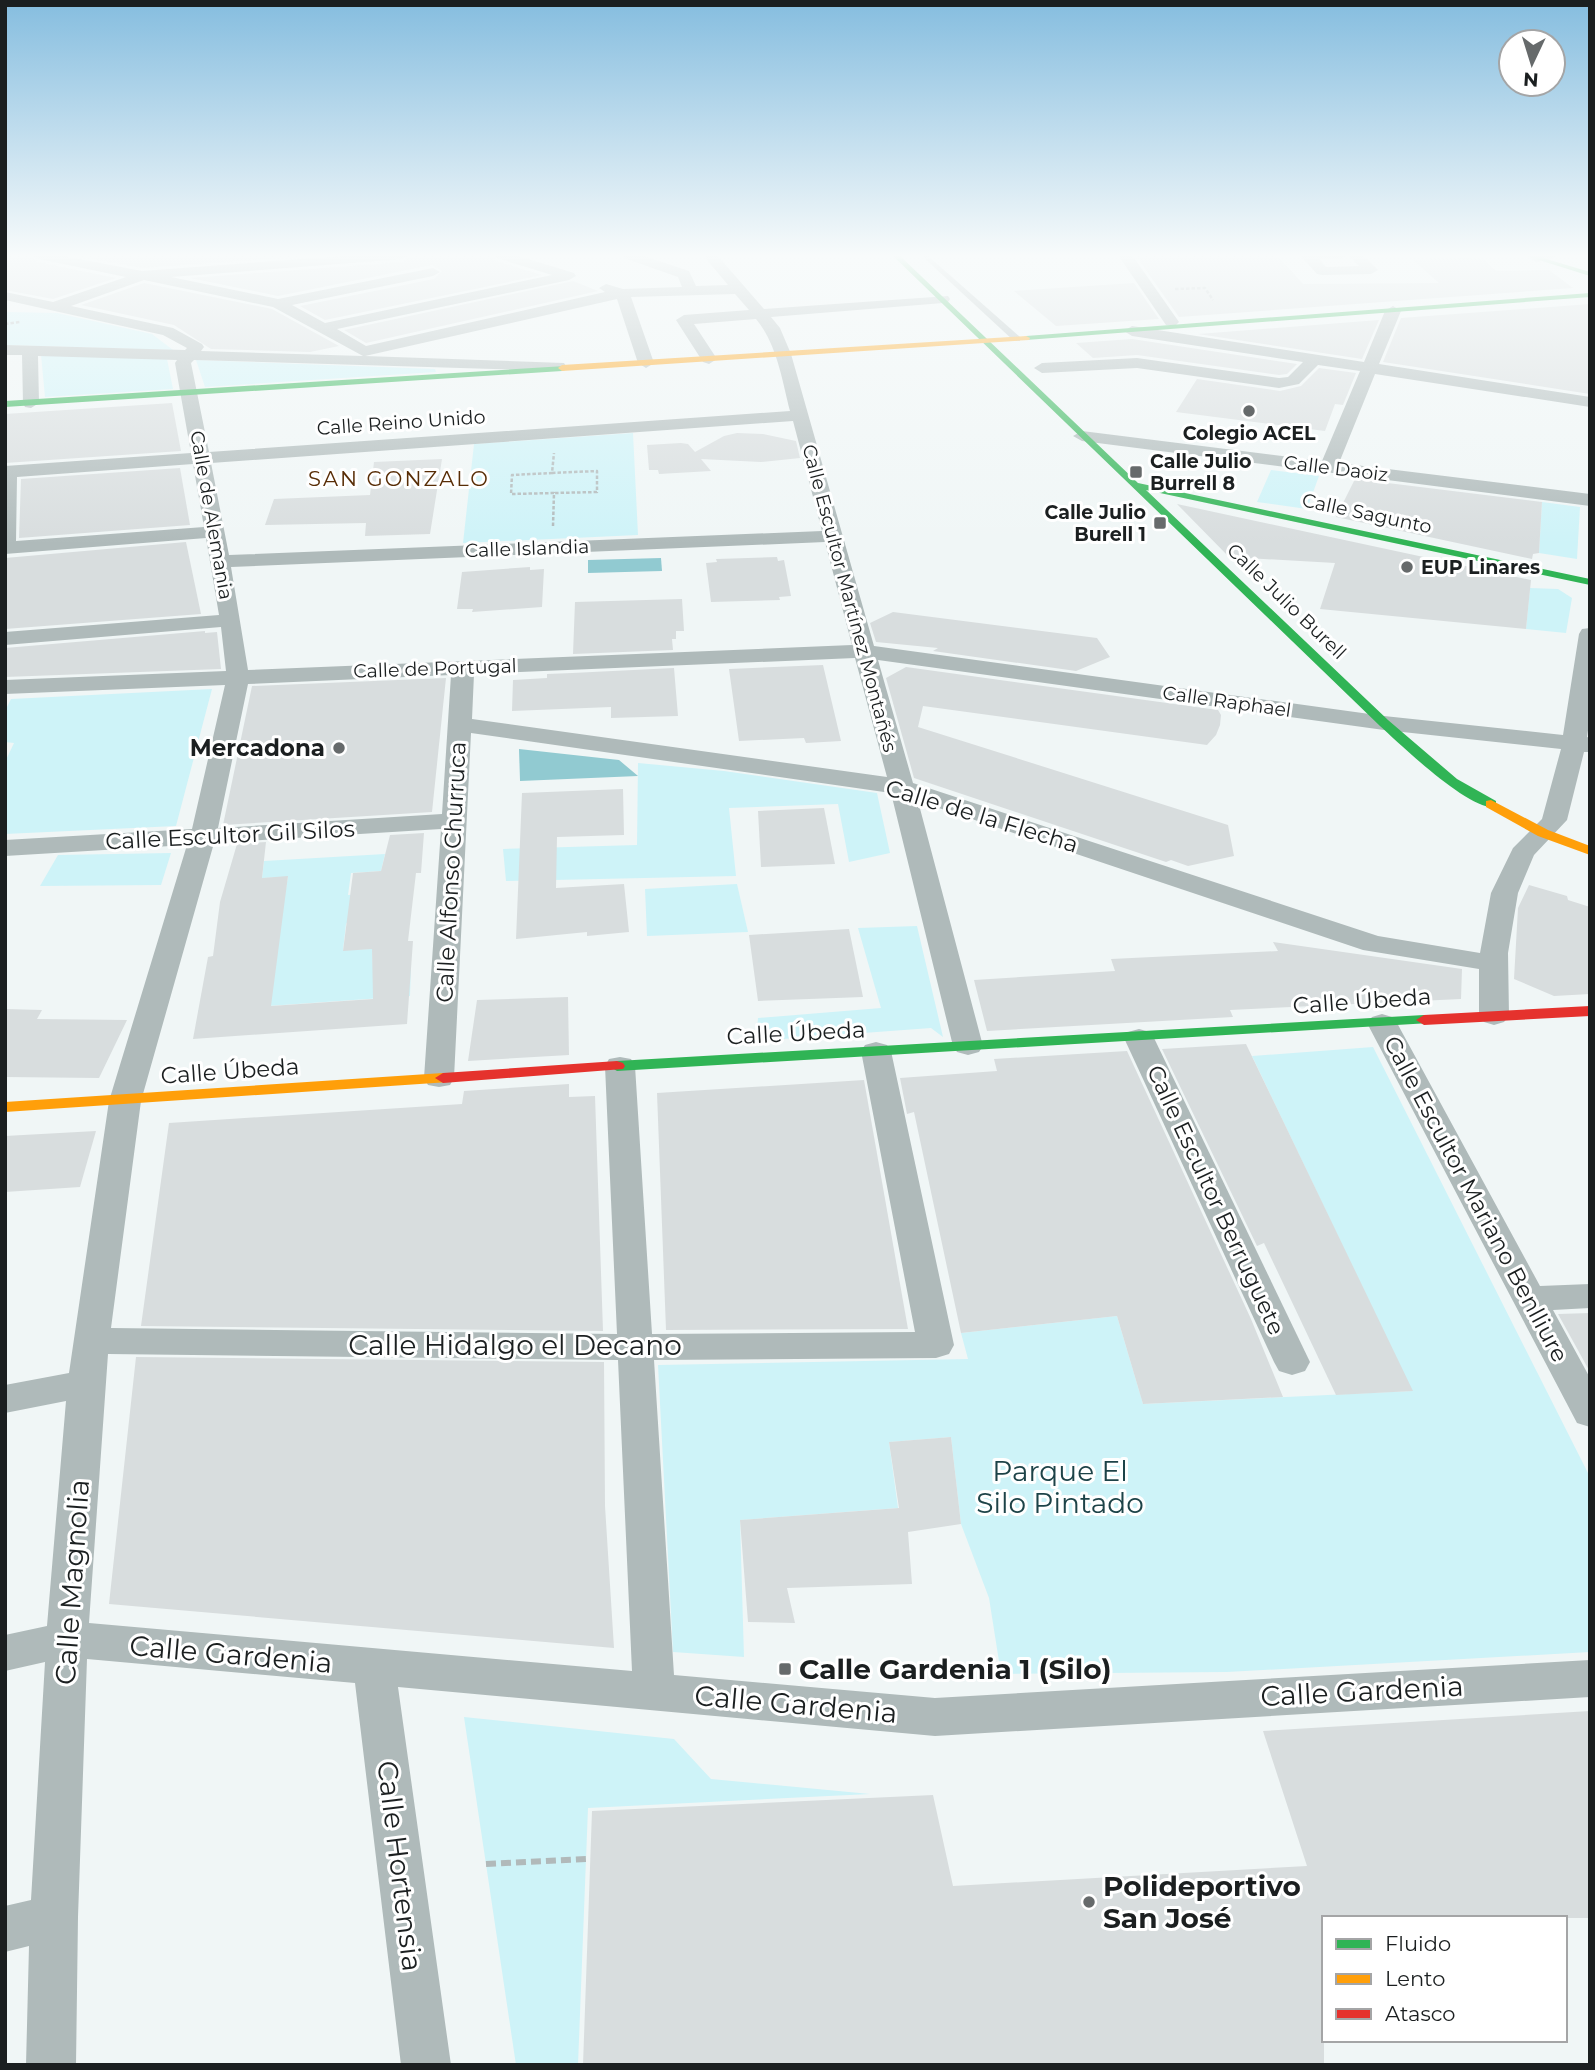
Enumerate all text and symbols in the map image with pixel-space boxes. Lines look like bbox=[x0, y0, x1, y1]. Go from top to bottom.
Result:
north arrow bbox=[1497, 28, 1567, 98]
text: N bbox=[1522, 67, 1539, 91]
marker: Colegio ACEL bbox=[1241, 403, 1257, 419]
street label: Calle Reino Unido bbox=[316, 405, 486, 440]
place label: Colegio ACEL bbox=[1183, 422, 1316, 445]
street label: Calle de Alemania bbox=[185, 429, 238, 601]
street label: Calle Escultor Martínez Montañés bbox=[797, 442, 902, 754]
place label: Calle Julio Burrell 8 bbox=[1150, 450, 1252, 495]
street label: Calle Daoiz bbox=[1282, 451, 1389, 486]
marker: Calle Julio Burrell 8 bbox=[1128, 464, 1144, 480]
district label: SAN GONZALO bbox=[308, 466, 490, 491]
street label: Calle Sagunto bbox=[1300, 489, 1434, 538]
place label: Calle Julio Burell 1 bbox=[1044, 501, 1146, 546]
marker: Calle Julio Burell 1 bbox=[1152, 515, 1168, 531]
street label: Calle Islandia bbox=[464, 535, 590, 562]
street label: Calle Julio Burell bbox=[1222, 539, 1351, 664]
place label: EUP Linares bbox=[1421, 556, 1540, 579]
marker: EUP Linares bbox=[1399, 559, 1415, 575]
street label: Calle de Portugal bbox=[353, 654, 517, 683]
street label: Calle Raphael bbox=[1161, 681, 1293, 722]
place label: Mercadona bbox=[190, 734, 325, 762]
marker: Mercadona bbox=[331, 740, 347, 756]
street label: Calle Alfonso Churruca bbox=[430, 741, 472, 1003]
street label: Calle de la Flecha bbox=[882, 773, 1082, 859]
street label: Calle Escultor Gil Silos bbox=[105, 814, 355, 856]
street label: Calle Úbeda bbox=[1292, 982, 1432, 1020]
street label: Calle Úbeda bbox=[726, 1015, 866, 1051]
street label: Calle Escultor Mariano Benlliure bbox=[1378, 1031, 1574, 1367]
street label: Calle Úbeda bbox=[160, 1052, 300, 1090]
street label: Calle Escultor Berruguete bbox=[1141, 1061, 1291, 1339]
street label: Calle Hidalgo el Decano bbox=[348, 1328, 682, 1362]
park label: Parque El Silo Pintado bbox=[976, 1454, 1144, 1520]
street label: Calle Magnolia bbox=[48, 1478, 96, 1686]
street label: Calle Gardenia bbox=[128, 1628, 334, 1680]
place label: Calle Gardenia 1 (Silo) bbox=[799, 1652, 1112, 1686]
marker: Calle Gardenia 1 (Silo) bbox=[777, 1661, 793, 1677]
street label: Calle Gardenia bbox=[1260, 1669, 1464, 1713]
street label: Calle Gardenia bbox=[693, 1678, 899, 1730]
street label: Calle Hortensia bbox=[370, 1759, 430, 1973]
place label: Polideportivo San José bbox=[1103, 1869, 1301, 1935]
marker: Polideportivo San José bbox=[1081, 1894, 1097, 1910]
legend bbox=[1322, 1916, 1567, 2042]
text: Fluido bbox=[1385, 1931, 1451, 1956]
text: Lento bbox=[1385, 1966, 1445, 1991]
text: Atasco bbox=[1385, 2001, 1456, 2026]

